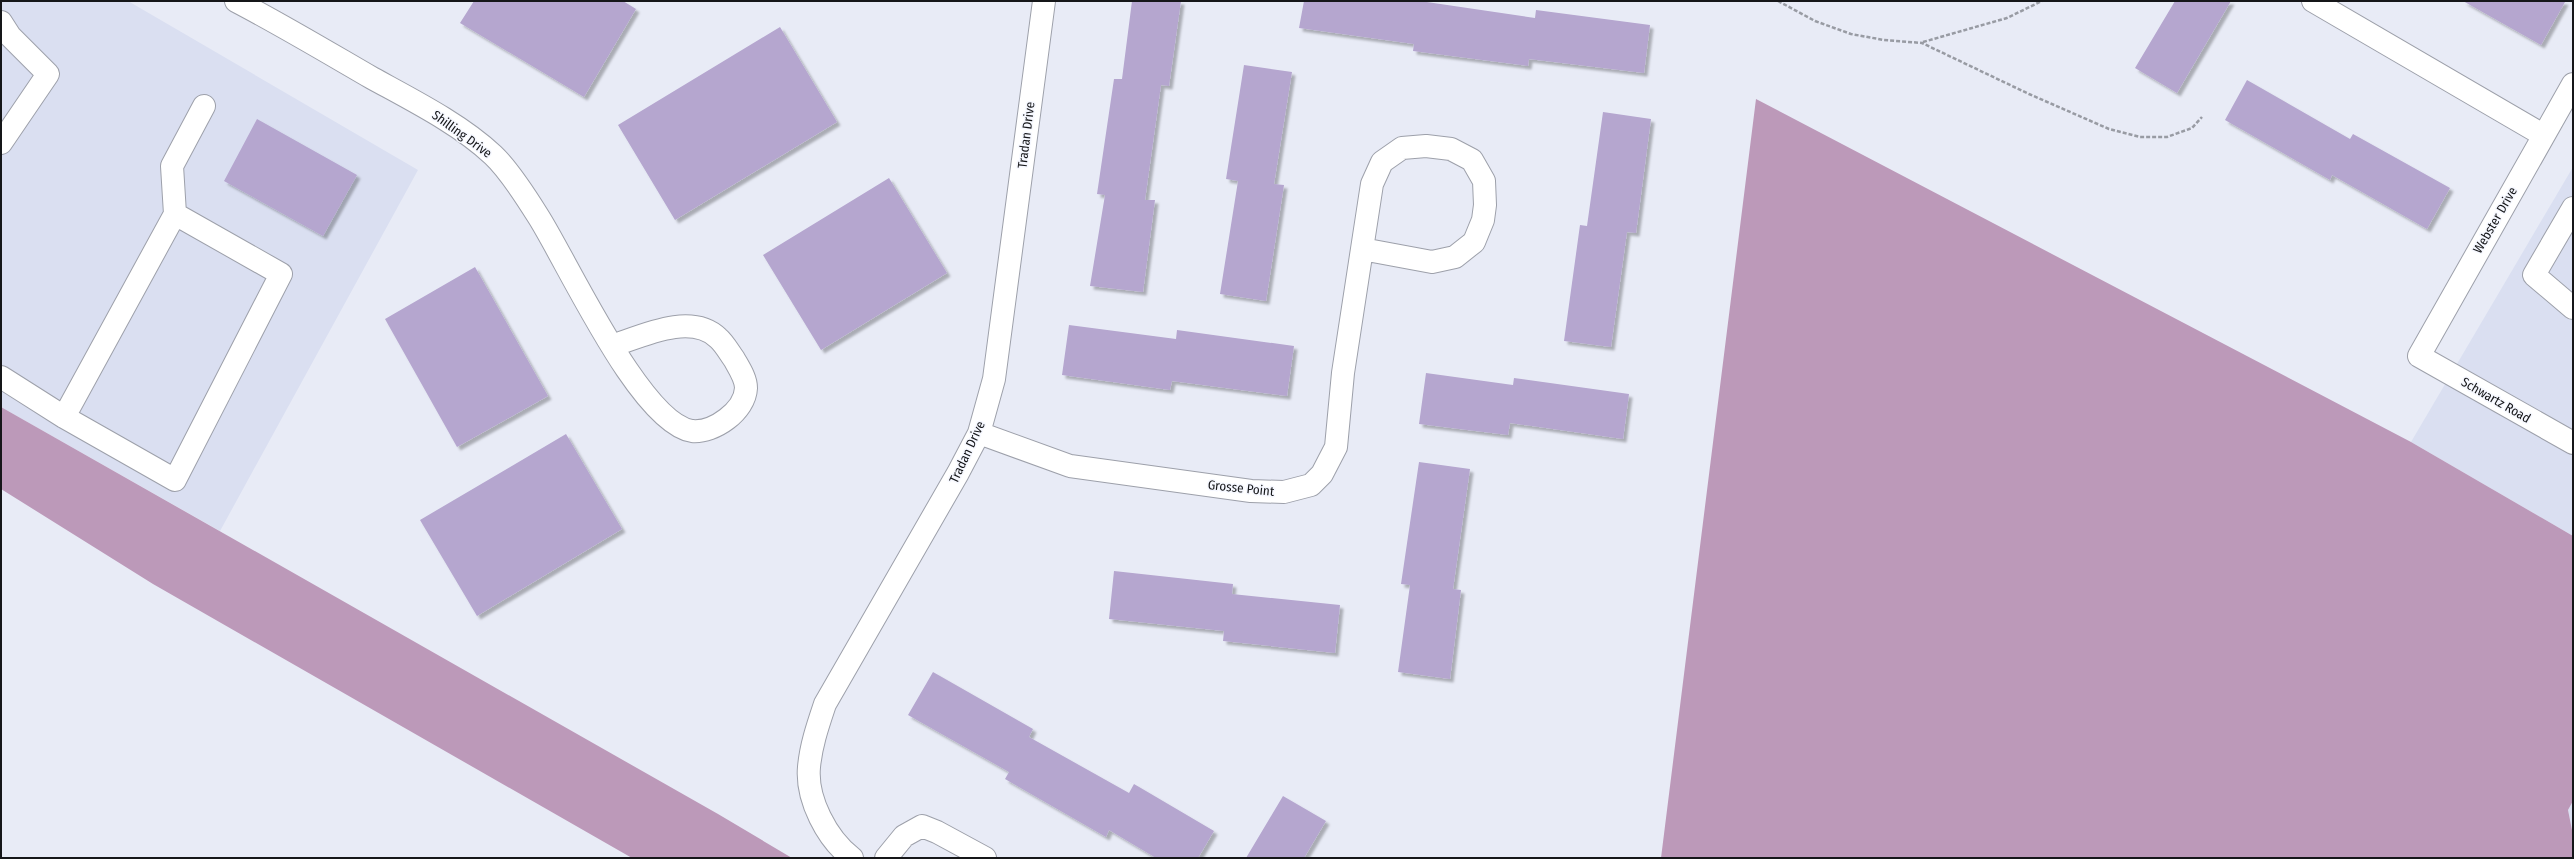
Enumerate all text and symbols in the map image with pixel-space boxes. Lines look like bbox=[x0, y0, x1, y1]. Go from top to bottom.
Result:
street label: Tradan Drive bbox=[1014, 101, 1038, 169]
street label: Shilling Drive bbox=[429, 107, 495, 161]
street label: Webster Drive bbox=[2470, 184, 2520, 256]
street label: Schwartz Road bbox=[2459, 374, 2533, 426]
street label: Tradan Drive bbox=[946, 419, 988, 485]
street label: Grosse Point bbox=[1207, 477, 1276, 499]

